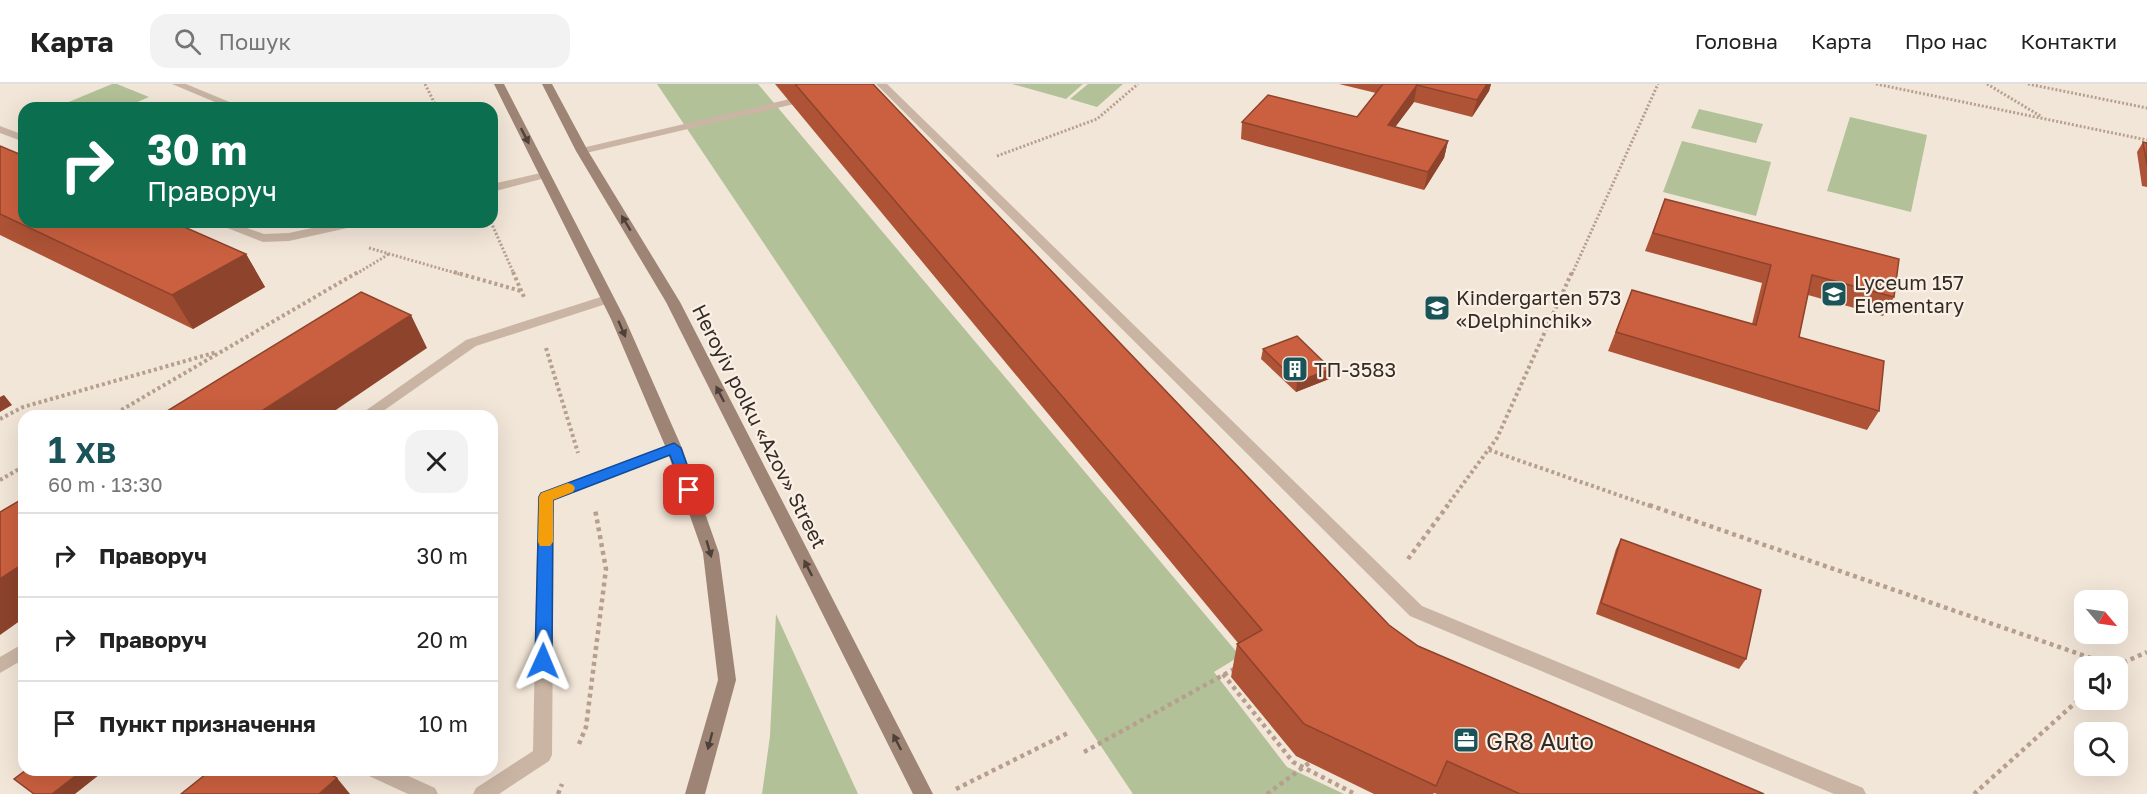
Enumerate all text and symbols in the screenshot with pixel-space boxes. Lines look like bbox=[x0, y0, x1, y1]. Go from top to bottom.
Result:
search box bbox=[150, 14, 570, 68]
text: Карта bbox=[30, 25, 114, 58]
icon: search bbox=[171, 25, 204, 58]
text: Пошук bbox=[219, 28, 291, 55]
text: Головна bbox=[1695, 28, 1778, 54]
text: Карта bbox=[1811, 28, 1872, 54]
text: Про нас bbox=[1905, 28, 1987, 54]
text: Контакти bbox=[2020, 28, 2117, 54]
text: 30 m bbox=[147, 124, 247, 174]
icon: right bbox=[48, 126, 126, 204]
one-way arrow bbox=[521, 128, 530, 145]
text: Праворуч bbox=[147, 175, 277, 207]
one-way arrow bbox=[621, 215, 632, 231]
place label: Lyceum 157 Elementary bbox=[1854, 270, 1964, 317]
school or university icon: Lyceum 157 Elementary bbox=[1819, 279, 1849, 309]
place label: Kindergarten 573 «Delphinchik» bbox=[1456, 285, 1622, 332]
school or university icon: Kindergarten 573 «Delphinchik» bbox=[1422, 293, 1452, 323]
street label: Heroyiv polku «Azov» Street bbox=[688, 300, 832, 552]
one-way arrow bbox=[617, 321, 627, 339]
building icon: ТП-3583 bbox=[1280, 354, 1310, 384]
place label: ТП-3583 bbox=[1314, 357, 1396, 381]
one-way arrow bbox=[715, 385, 725, 402]
text: 1 хв bbox=[48, 428, 116, 471]
button: close bbox=[405, 430, 468, 493]
pin bbox=[663, 464, 714, 515]
text: 60 m · 13:30 bbox=[48, 472, 163, 496]
icon: arrive bbox=[672, 473, 705, 506]
icon: right bbox=[48, 539, 81, 572]
one-way arrow bbox=[705, 540, 715, 558]
text: Праворуч bbox=[99, 542, 207, 569]
text: 30 m bbox=[417, 542, 468, 569]
one-way arrow bbox=[804, 559, 814, 577]
north arrow bbox=[2074, 590, 2128, 644]
map controls bbox=[2074, 590, 2128, 776]
icon: right bbox=[48, 623, 81, 656]
text: Праворуч bbox=[99, 626, 207, 653]
text: 20 m bbox=[417, 626, 468, 653]
position arrow bbox=[511, 629, 575, 693]
button: sound bbox=[2074, 656, 2128, 710]
icon: arrive bbox=[48, 707, 81, 740]
text: Пункт призначення bbox=[99, 710, 316, 737]
text: 10 m bbox=[419, 710, 468, 737]
button: search bbox=[2074, 722, 2128, 776]
office icon: GR8 Auto bbox=[1451, 725, 1481, 755]
place label: GR8 Auto bbox=[1486, 726, 1594, 755]
one-way arrow bbox=[705, 732, 714, 750]
one-way arrow bbox=[892, 733, 901, 750]

